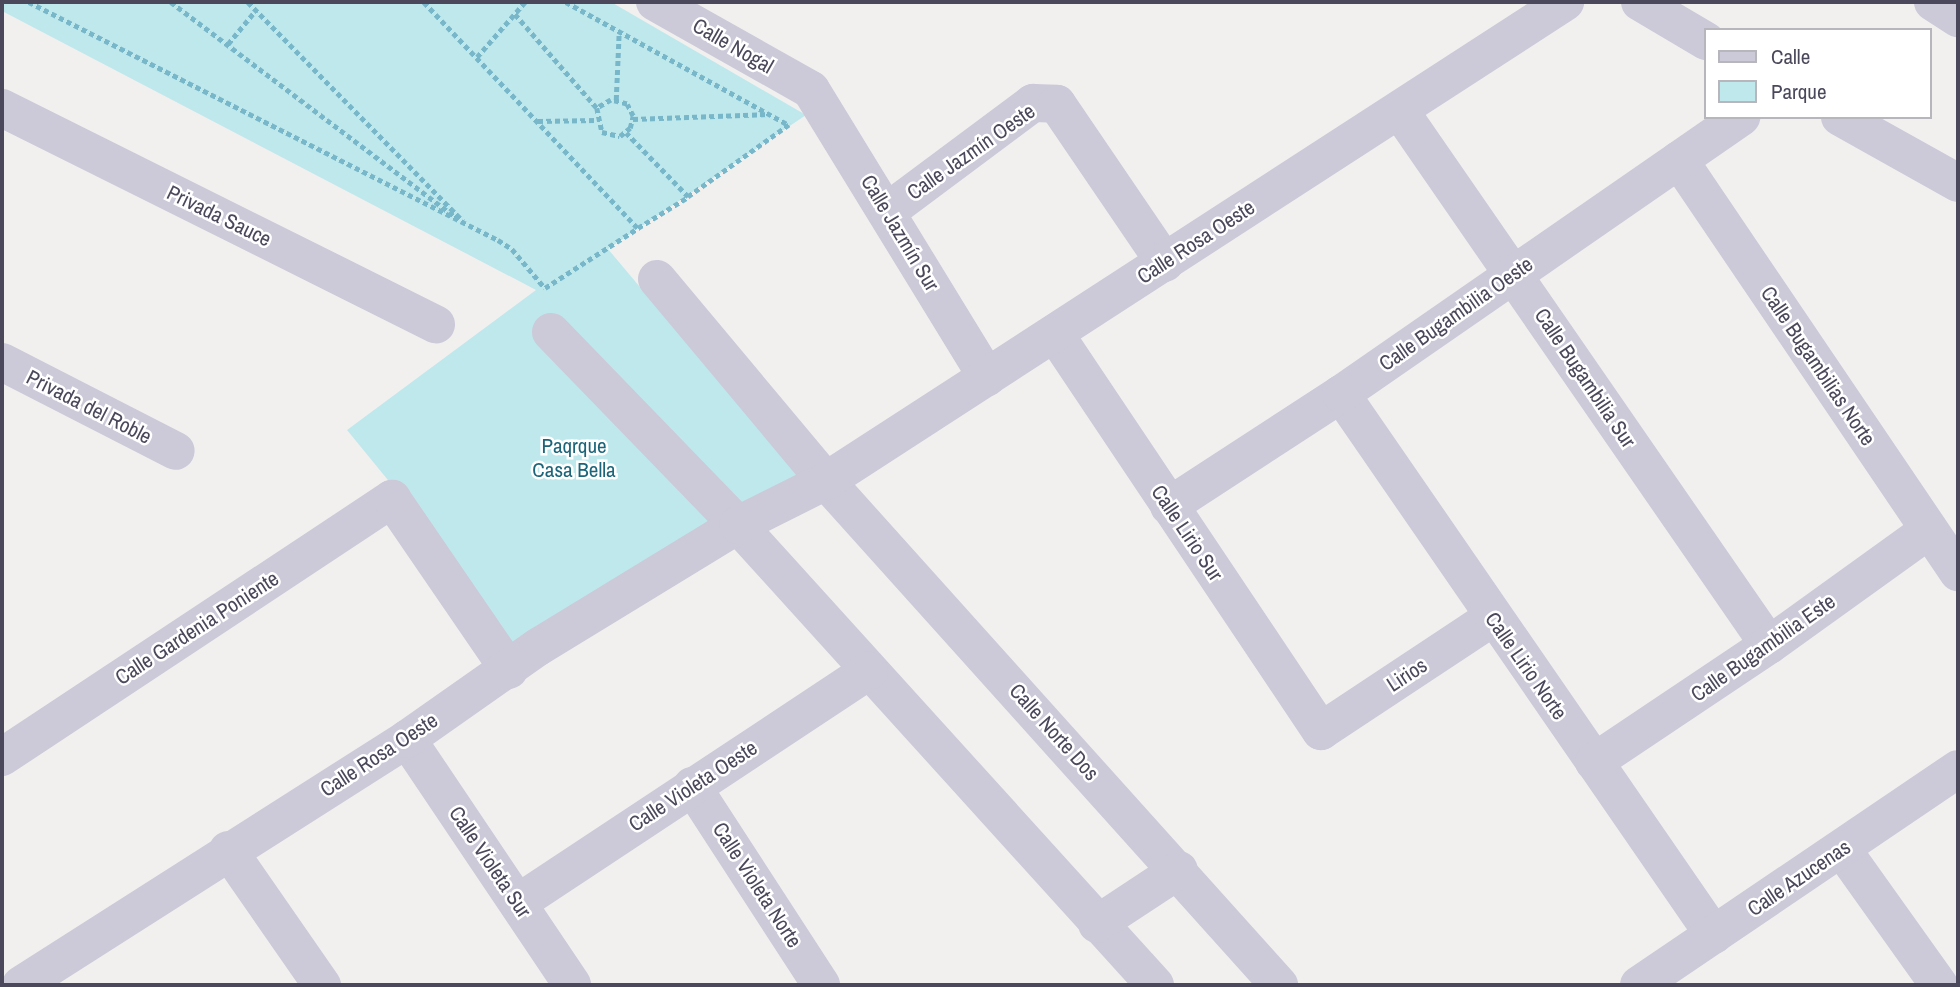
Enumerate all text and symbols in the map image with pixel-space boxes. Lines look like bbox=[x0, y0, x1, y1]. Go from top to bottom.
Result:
street label: Calle Nogal bbox=[688, 13, 778, 79]
legend bbox=[1704, 28, 1932, 119]
text: Calle bbox=[1771, 42, 1810, 71]
text: Parque bbox=[1771, 77, 1827, 106]
street label: Calle Jazmín Oeste bbox=[902, 99, 1040, 205]
street label: Calle Jazmín Sur bbox=[855, 170, 945, 296]
street label: Privada Sauce bbox=[163, 180, 275, 252]
street label: Calle Rosa Oeste bbox=[1133, 195, 1259, 289]
street label: Calle Bugambilia Oeste bbox=[1374, 252, 1538, 376]
street label: Calle Bugambilias Norte bbox=[1755, 282, 1881, 450]
street label: Calle Bugambilia Sur bbox=[1529, 304, 1641, 452]
street label: Privada del Roble bbox=[22, 365, 156, 449]
park label: Paqrque Casa Bella bbox=[532, 433, 616, 483]
street label: Calle Lirio Sur bbox=[1146, 480, 1228, 586]
street label: Calle Gardenia Poniente bbox=[111, 566, 283, 690]
street label: Calle Bugambilia Este bbox=[1686, 589, 1840, 707]
street label: Calle Lirio Norte bbox=[1480, 607, 1572, 725]
street label: Lirios bbox=[1382, 653, 1432, 697]
street label: Calle Norte Dos bbox=[1004, 678, 1104, 786]
street label: Calle Rosa Oeste bbox=[316, 708, 442, 802]
street label: Calle Violeta Oeste bbox=[624, 735, 762, 837]
street label: Calle Violeta Sur bbox=[444, 802, 536, 922]
street label: Calle Violeta Norte bbox=[707, 818, 807, 952]
street label: Calle Azucenas bbox=[1742, 834, 1856, 922]

